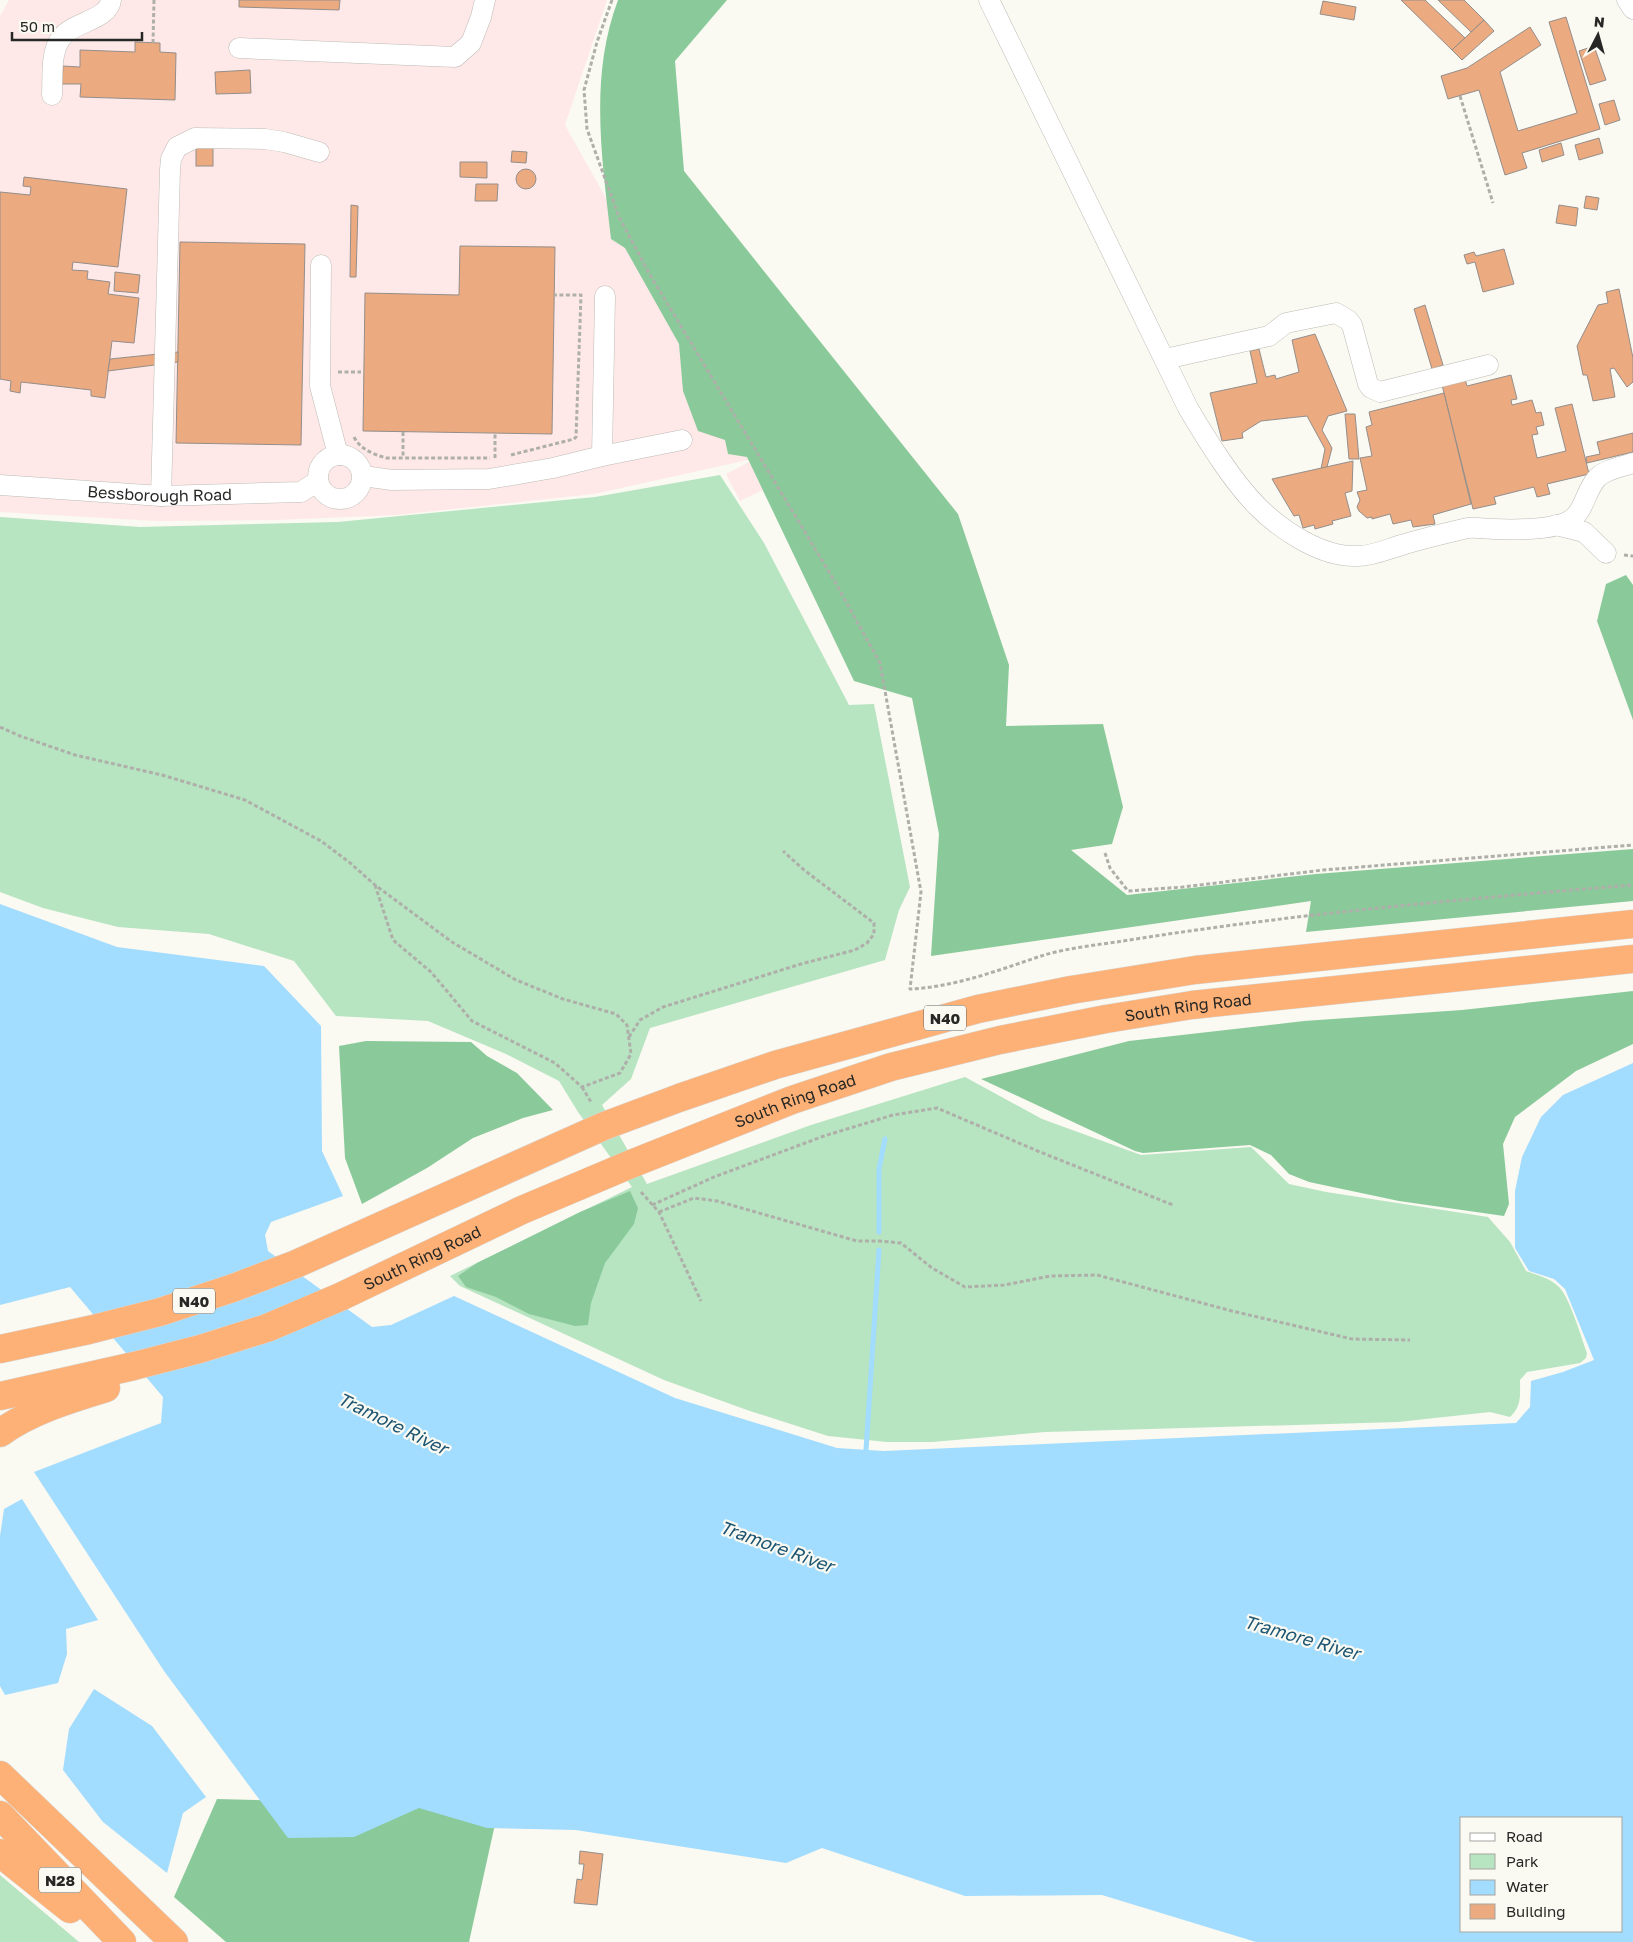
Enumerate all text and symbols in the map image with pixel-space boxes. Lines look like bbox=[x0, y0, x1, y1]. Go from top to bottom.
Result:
scale bar bbox=[12, 10, 142, 42]
north arrow bbox=[1573, 10, 1623, 60]
text: N bbox=[1593, 13, 1606, 31]
text: 50 m bbox=[20, 17, 55, 35]
street label: Bessborough Road bbox=[87, 481, 232, 506]
street label: South Ring Road bbox=[1123, 989, 1253, 1026]
road number: N40 bbox=[924, 1006, 966, 1030]
street label: South Ring Road bbox=[731, 1069, 858, 1132]
street label: South Ring Road bbox=[360, 1221, 484, 1294]
road number: N40 bbox=[173, 1288, 215, 1314]
water label: Tramore River bbox=[335, 1387, 454, 1460]
water label: Tramore River bbox=[717, 1515, 840, 1578]
water label: Tramore River bbox=[1242, 1610, 1365, 1665]
legend bbox=[1460, 1817, 1623, 1932]
text: Road bbox=[1506, 1827, 1543, 1845]
text: Park bbox=[1506, 1852, 1539, 1870]
road number: N28 bbox=[39, 1868, 81, 1892]
text: Water bbox=[1506, 1877, 1549, 1895]
text: Building bbox=[1506, 1902, 1566, 1920]

